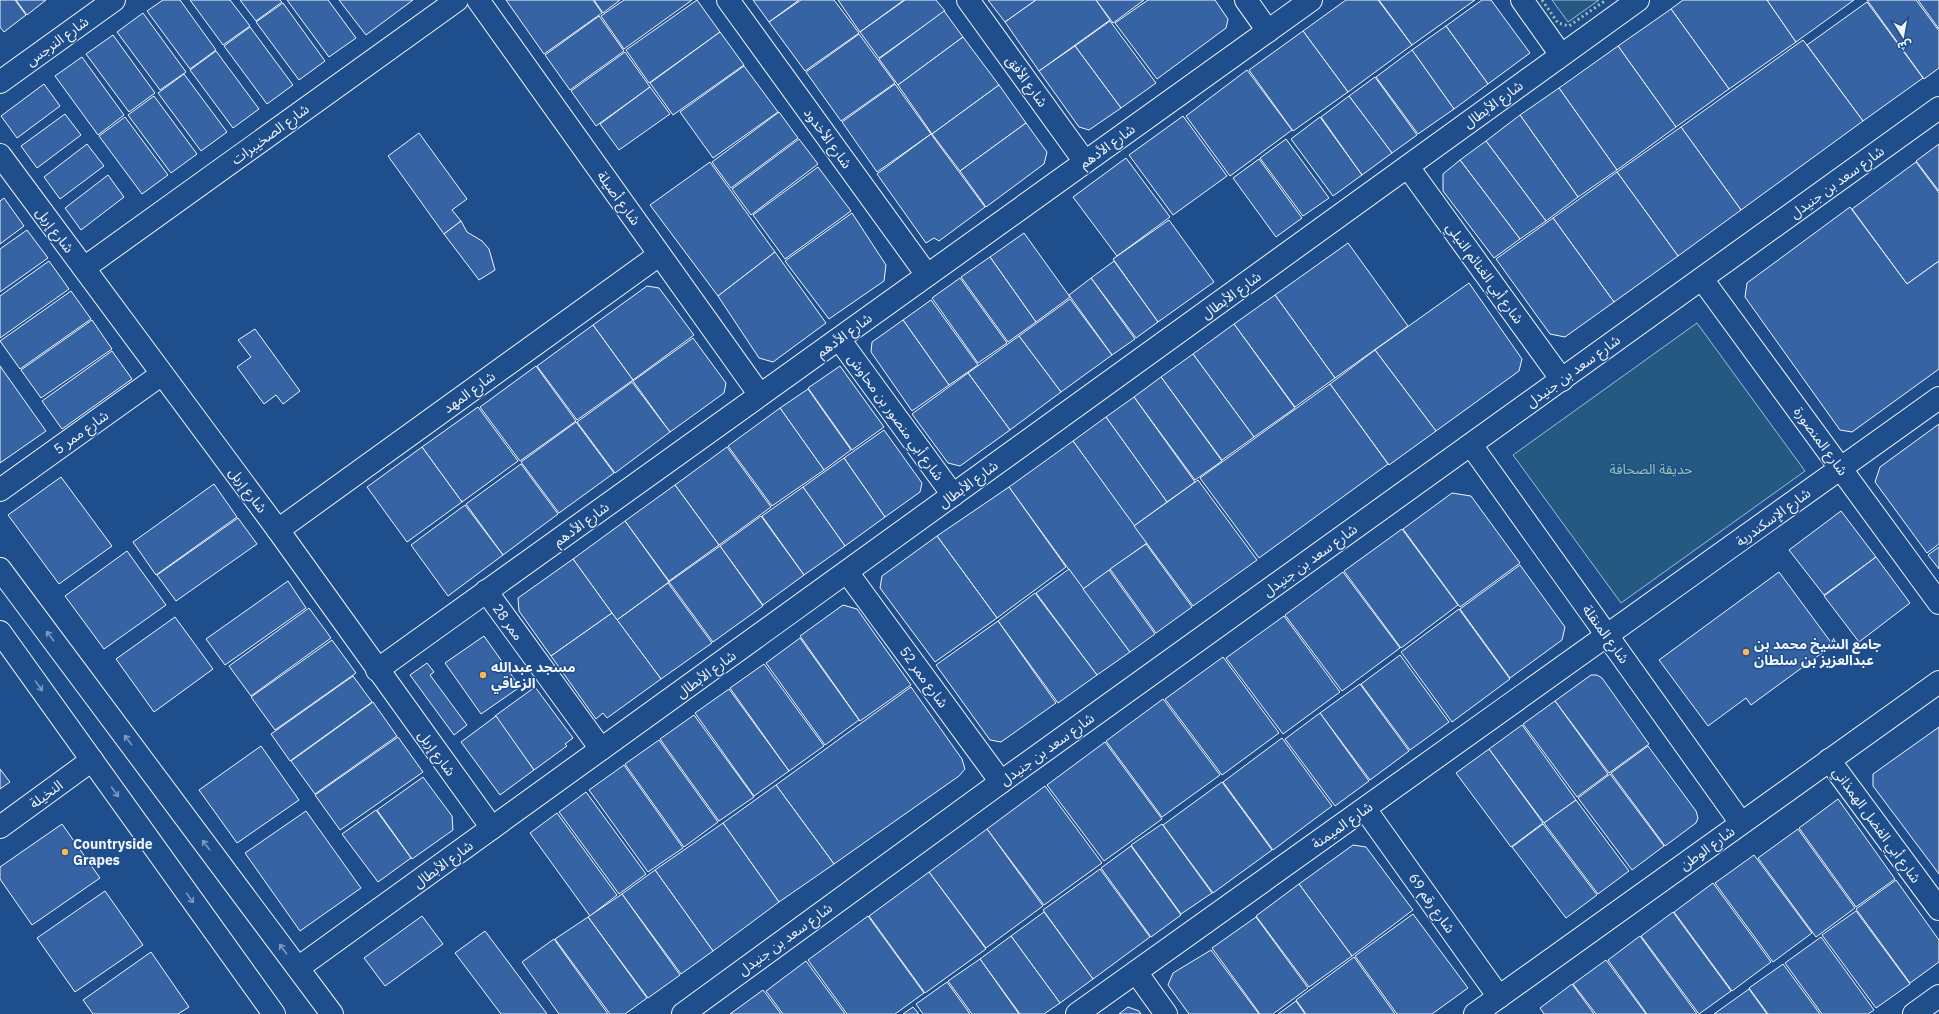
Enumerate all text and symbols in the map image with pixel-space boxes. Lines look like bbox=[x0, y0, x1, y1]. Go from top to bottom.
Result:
street label: شارع النرجس bbox=[22, 12, 93, 71]
north arrow bbox=[1883, 16, 1923, 56]
text: ش bbox=[1896, 38, 1914, 54]
street label: شارع الأفق bbox=[1001, 52, 1052, 112]
street label: شارع الأبطال bbox=[1460, 76, 1528, 133]
street label: شارع الصخيبرات bbox=[227, 100, 314, 170]
street label: شارع الأخدود bbox=[798, 104, 856, 173]
street label: شارع الأدهم bbox=[1076, 120, 1140, 174]
street label: شارع سعد بن جنيدل bbox=[1786, 142, 1889, 224]
street label: شارع أصيلة bbox=[592, 167, 645, 230]
street label: شارع إربل bbox=[30, 204, 78, 258]
street label: شارع أبي الغنائم النيلي bbox=[1440, 219, 1528, 329]
street label: شارع الأبطال bbox=[1198, 267, 1266, 324]
street label: شارع الأدهم bbox=[813, 309, 877, 363]
street label: شارع سعد بن جنيدل bbox=[1522, 331, 1625, 413]
street label: شارع أبي منصور بن محاوش bbox=[842, 350, 948, 485]
street label: شارع المهد bbox=[439, 367, 500, 419]
street label: شارع المنصورة bbox=[1788, 403, 1852, 480]
street label: شارع ممر 5 bbox=[50, 406, 113, 460]
street label: شارع الأبطال bbox=[935, 456, 1003, 513]
park label: حديقة الصحافة bbox=[1609, 460, 1693, 478]
street label: شارع إربل bbox=[223, 464, 271, 518]
street label: شارع الإسكندرية bbox=[1732, 484, 1815, 552]
street label: شارع الأدهم bbox=[550, 498, 614, 552]
street label: شارع سعد بن جنيدل bbox=[1259, 520, 1362, 602]
street label: ممر 28 bbox=[489, 600, 527, 644]
street label: شارع المنقلة bbox=[1577, 601, 1633, 668]
one-way arrow bbox=[46, 631, 54, 642]
place label: جامع الشيخ محمد بن عبدالعزيز بن سلطان bbox=[1754, 635, 1882, 669]
street label: شارع ممر 52 bbox=[894, 643, 952, 712]
street label: شارع الأبطال bbox=[673, 646, 741, 703]
marker: جامع الشيخ محمد بن عبدالعزيز بن سلطان bbox=[1741, 647, 1751, 657]
place label: مسجد عبدالله الزعاقي bbox=[491, 658, 576, 694]
marker: مسجد عبدالله الزعاقي bbox=[478, 670, 488, 680]
one-way arrow bbox=[35, 681, 43, 692]
street label: شارع سعد بن جنيدل bbox=[996, 709, 1099, 791]
street label: شارع إربل bbox=[413, 726, 460, 781]
one-way arrow bbox=[124, 735, 132, 746]
street label: شارع أبي الفضل الهمذاني bbox=[1827, 763, 1925, 888]
street label: النخيلة bbox=[26, 776, 66, 812]
one-way arrow bbox=[111, 786, 119, 797]
street label: شارع الميمنة bbox=[1308, 797, 1377, 854]
street label: شارع الوطن bbox=[1676, 822, 1739, 876]
place label: Countryside Grapes bbox=[73, 835, 153, 869]
street label: شارع الأبطال bbox=[410, 836, 478, 893]
one-way arrow bbox=[202, 839, 210, 850]
marker: Countryside Grapes bbox=[60, 847, 70, 857]
street label: شارع رقم 69 bbox=[1403, 869, 1459, 938]
one-way arrow bbox=[186, 892, 195, 903]
street label: شارع سعد بن جنيدل bbox=[734, 899, 837, 981]
one-way arrow bbox=[279, 943, 288, 954]

